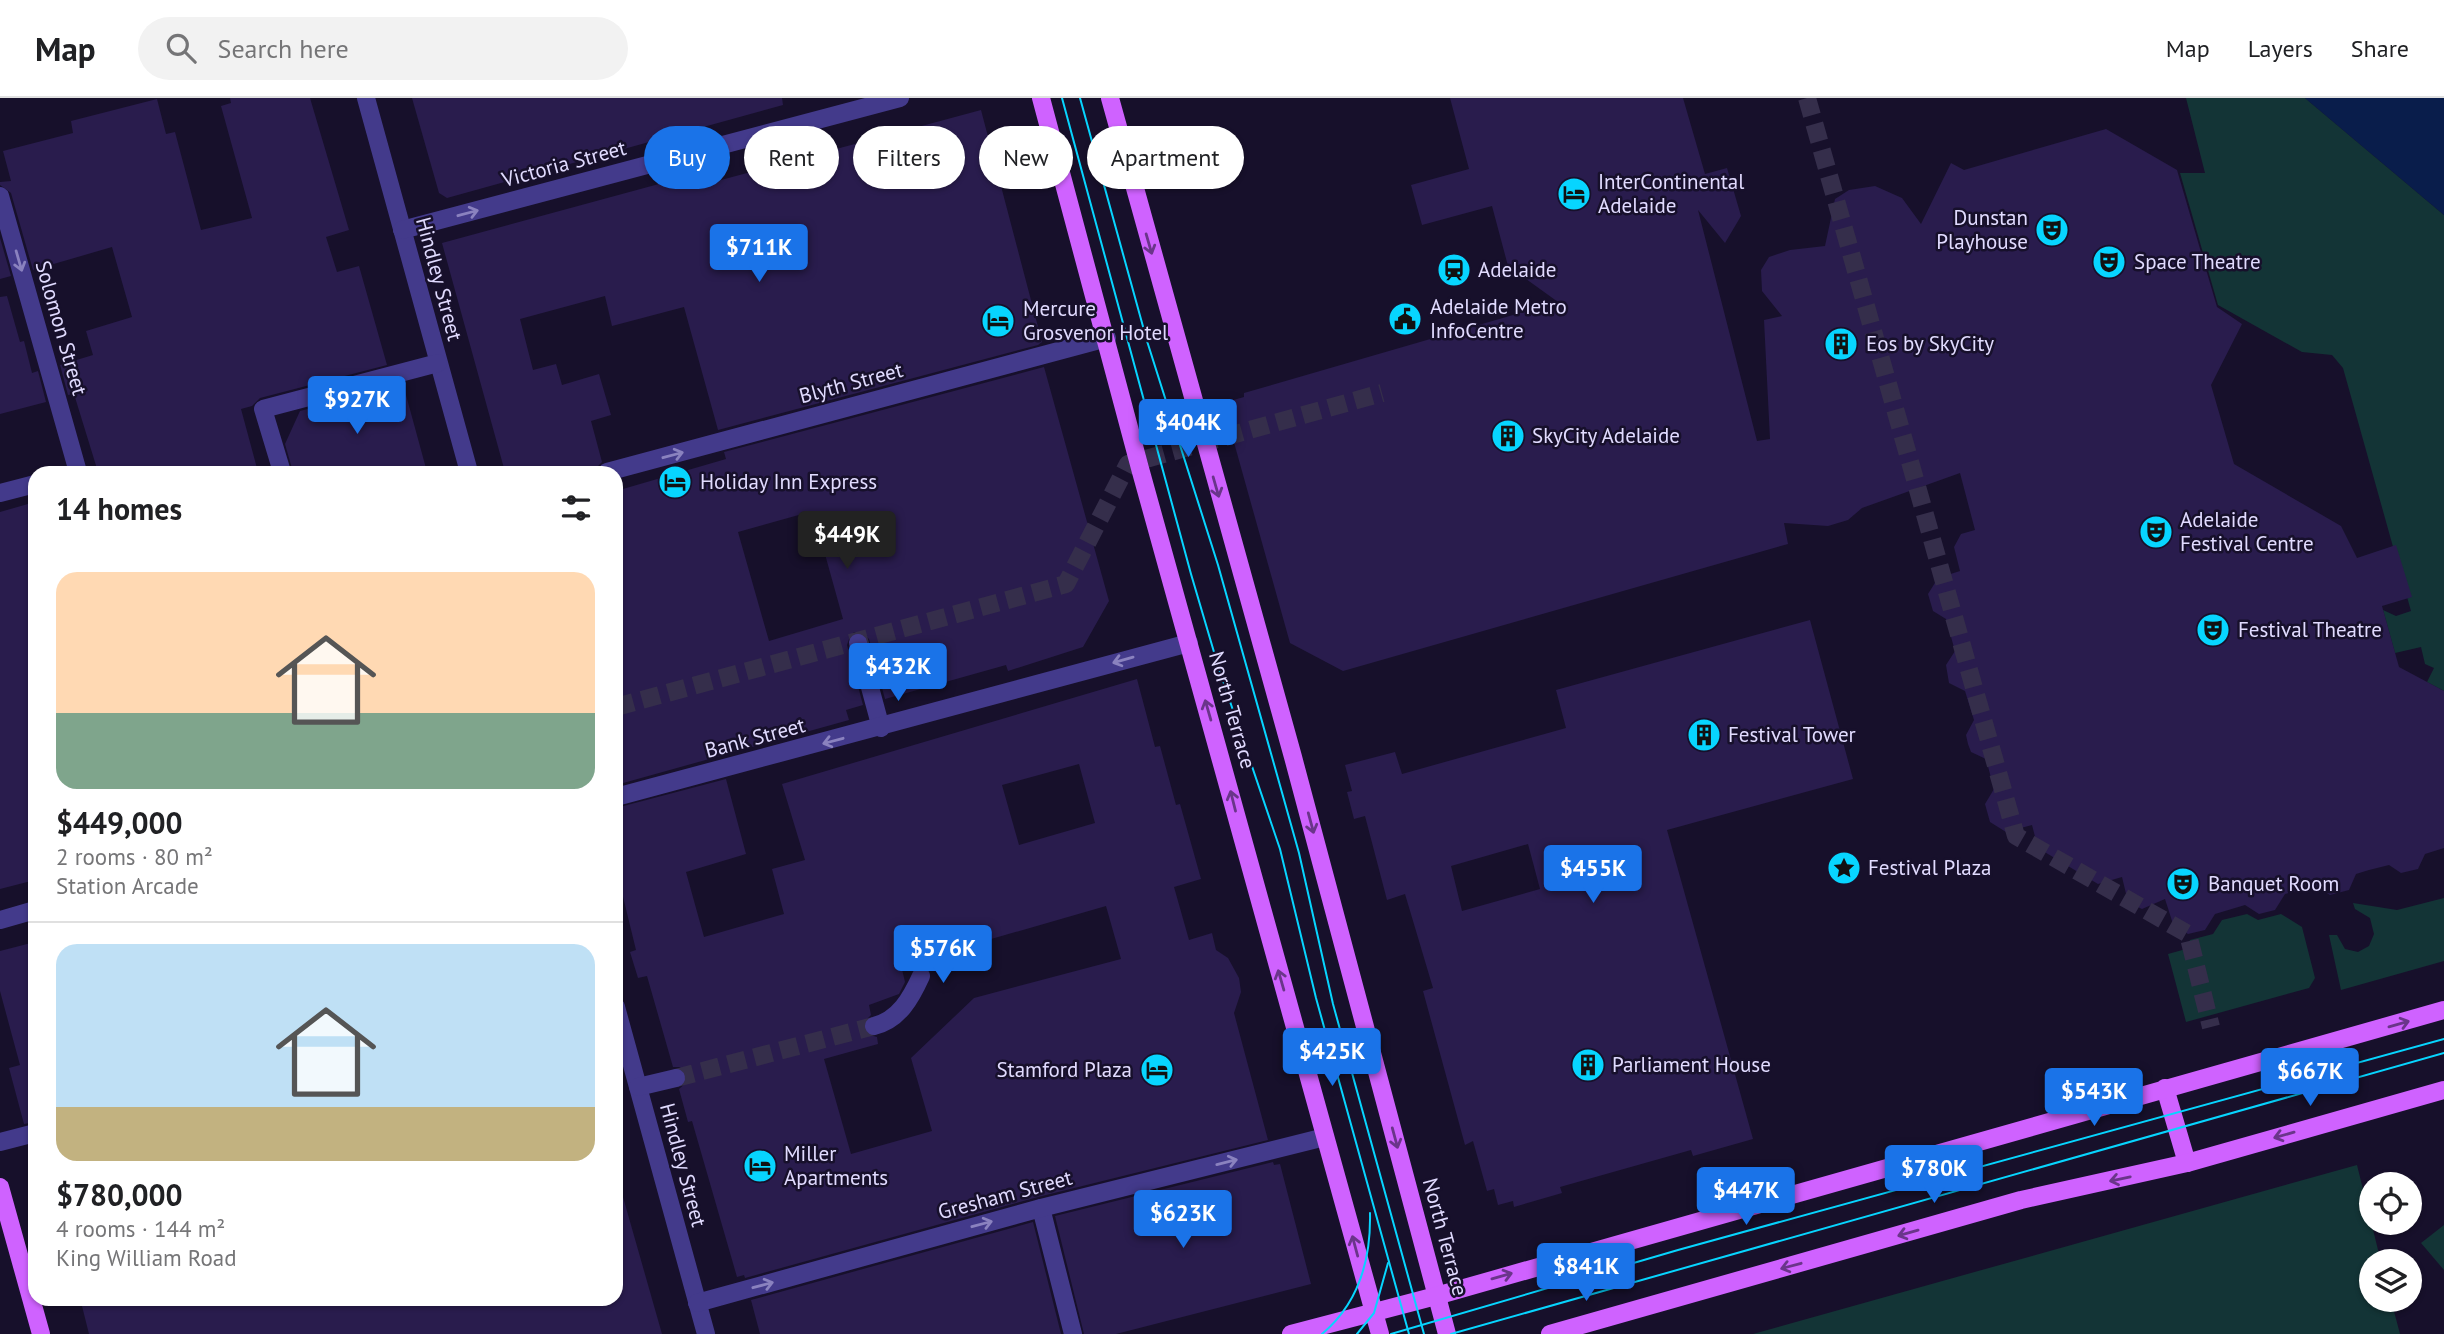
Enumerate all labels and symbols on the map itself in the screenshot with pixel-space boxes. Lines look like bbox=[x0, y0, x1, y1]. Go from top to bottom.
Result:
street label: Victoria Street bbox=[498, 134, 629, 193]
place label: InterContinental Adelaide bbox=[1598, 168, 1744, 219]
hotel icon: InterContinental Adelaide bbox=[1555, 175, 1593, 213]
place label: Dunstan Playhouse bbox=[1936, 204, 2028, 255]
one-way arrow bbox=[456, 206, 479, 219]
theatre icon: Dunstan Playhouse bbox=[2033, 211, 2071, 249]
street label: Hindley Street bbox=[410, 214, 469, 344]
pin: $711K bbox=[710, 225, 808, 284]
one-way arrow bbox=[1143, 233, 1156, 255]
theatre icon: Space Theatre bbox=[2090, 243, 2128, 281]
place label: Space Theatre bbox=[2134, 248, 2261, 275]
one-way arrow bbox=[13, 250, 26, 272]
station icon: Adelaide bbox=[1435, 251, 1473, 289]
place label: Adelaide bbox=[1478, 256, 1556, 283]
street label: Solomon Street bbox=[29, 257, 94, 398]
place label: Adelaide Metro InfoCentre bbox=[1430, 293, 1567, 344]
place label: Mercure Grosvenor Hotel bbox=[1023, 295, 1168, 346]
public building icon: Adelaide Metro InfoCentre bbox=[1386, 300, 1424, 338]
hotel icon: Mercure Grosvenor Hotel bbox=[979, 302, 1017, 340]
building icon: Eos by SkyCity bbox=[1822, 325, 1860, 363]
place label: Eos by SkyCity bbox=[1866, 330, 1994, 357]
street label: Blyth Street bbox=[796, 356, 906, 409]
pin: $927K bbox=[308, 376, 406, 436]
pin: $404K bbox=[1139, 400, 1237, 459]
building icon: SkyCity Adelaide bbox=[1489, 417, 1527, 455]
place label: SkyCity Adelaide bbox=[1532, 422, 1680, 449]
one-way arrow bbox=[661, 448, 684, 461]
hotel icon: Holiday Inn Express bbox=[656, 463, 694, 501]
place label: Holiday Inn Express bbox=[700, 468, 877, 495]
one-way arrow bbox=[1210, 475, 1223, 498]
place label: Adelaide Festival Centre bbox=[2180, 506, 2314, 557]
pin: $449K bbox=[798, 512, 896, 571]
theatre icon: Adelaide Festival Centre bbox=[2137, 513, 2175, 551]
theatre icon: Festival Theatre bbox=[2194, 611, 2232, 649]
place label: Festival Theatre bbox=[2238, 616, 2382, 643]
pin: $432K bbox=[849, 644, 947, 703]
street label: North Terrace bbox=[1203, 648, 1262, 772]
one-way arrow bbox=[1112, 654, 1134, 667]
one-way arrow bbox=[1201, 699, 1214, 721]
street label: Bank Street bbox=[702, 711, 808, 764]
building icon: Festival Tower bbox=[1685, 716, 1723, 754]
place label: Festival Tower bbox=[1728, 721, 1856, 748]
one-way arrow bbox=[822, 735, 845, 748]
one-way arrow bbox=[1226, 790, 1240, 813]
one-way arrow bbox=[1305, 812, 1318, 834]
pin: $455K bbox=[1544, 846, 1642, 905]
place icon: Festival Plaza bbox=[1825, 849, 1863, 887]
place label: Festival Plaza bbox=[1868, 854, 1991, 881]
theatre icon: Banquet Room bbox=[2164, 865, 2202, 903]
place label: Banquet Room bbox=[2208, 870, 2339, 897]
pin: $576K bbox=[894, 926, 992, 985]
one-way arrow bbox=[1274, 969, 1287, 991]
one-way arrow bbox=[2388, 1016, 2410, 1029]
pin: $425K bbox=[1283, 1028, 1381, 1088]
building icon: Parliament House bbox=[1569, 1046, 1607, 1084]
pin: $667K bbox=[2261, 1048, 2359, 1108]
hotel icon: Stamford Plaza bbox=[1138, 1051, 1176, 1089]
place label: Parliament House bbox=[1612, 1051, 1771, 1078]
place label: Stamford Plaza bbox=[996, 1056, 1132, 1083]
pin: $543K bbox=[2045, 1068, 2143, 1128]
street label: Hindley Street bbox=[654, 1100, 713, 1230]
one-way arrow bbox=[1389, 1127, 1402, 1149]
one-way arrow bbox=[2273, 1130, 2295, 1143]
place label: Miller Apartments bbox=[784, 1140, 888, 1191]
pin: $780K bbox=[1885, 1146, 1983, 1205]
hotel icon: Miller Apartments bbox=[741, 1147, 779, 1185]
one-way arrow bbox=[1215, 1155, 1237, 1168]
street label: Gresham Street bbox=[935, 1164, 1075, 1225]
pin: $447K bbox=[1697, 1168, 1795, 1227]
one-way arrow bbox=[2109, 1172, 2132, 1186]
street label: North Terrace bbox=[1417, 1175, 1474, 1299]
pin: $623K bbox=[1134, 1190, 1232, 1250]
one-way arrow bbox=[971, 1217, 993, 1230]
one-way arrow bbox=[1897, 1227, 1919, 1240]
one-way arrow bbox=[1348, 1235, 1361, 1257]
pin: $841K bbox=[1537, 1244, 1635, 1303]
one-way arrow bbox=[1780, 1260, 1802, 1273]
one-way arrow bbox=[1491, 1269, 1513, 1282]
one-way arrow bbox=[751, 1278, 774, 1291]

